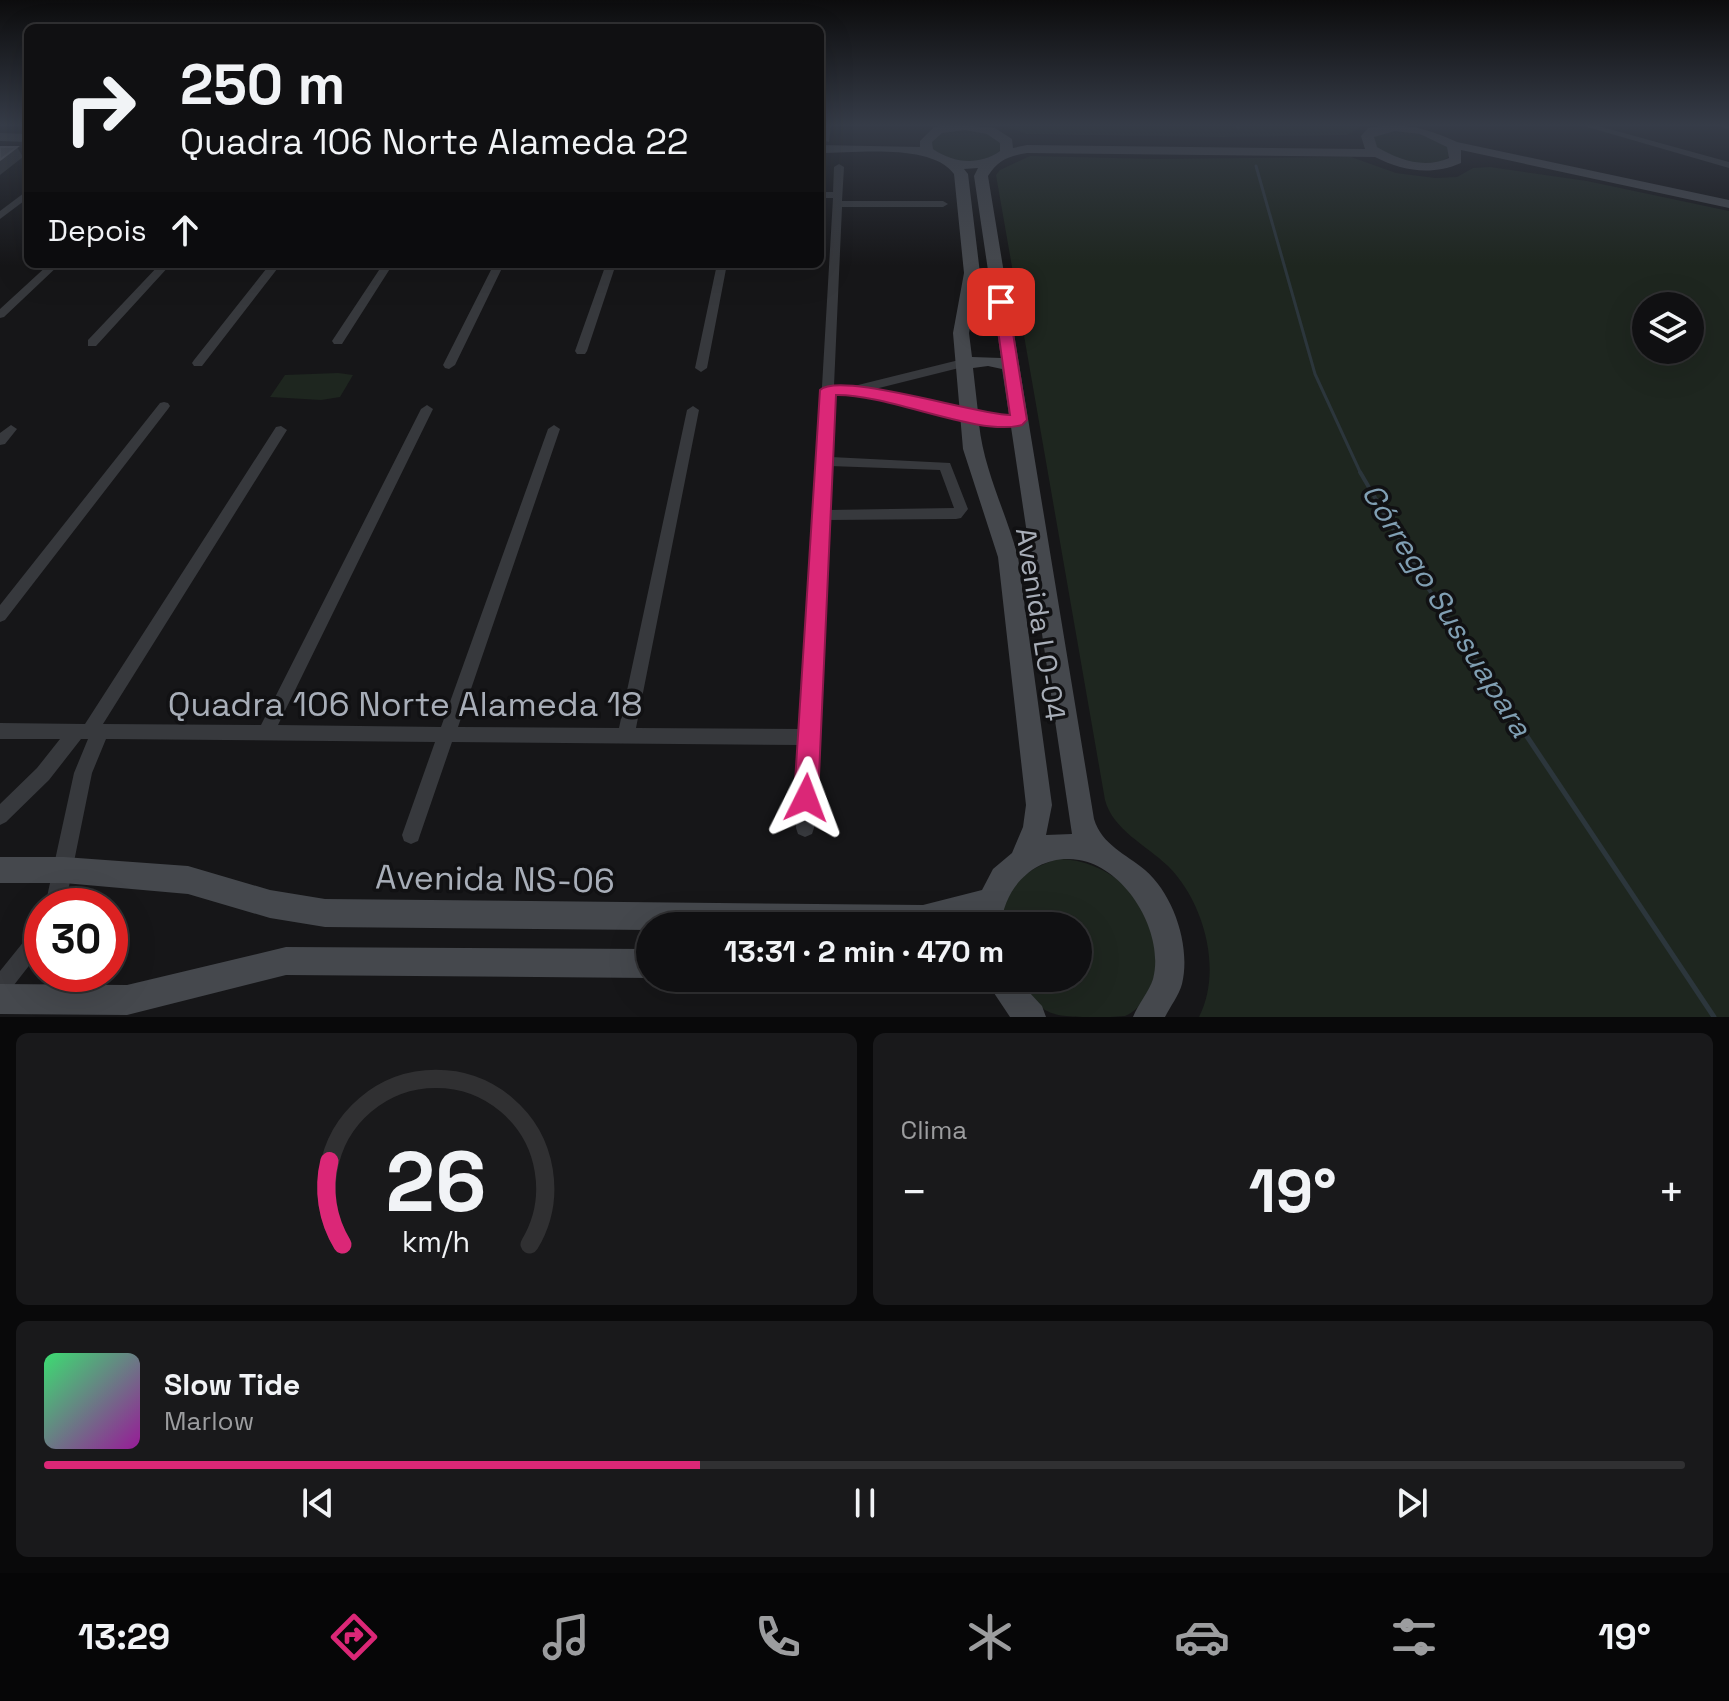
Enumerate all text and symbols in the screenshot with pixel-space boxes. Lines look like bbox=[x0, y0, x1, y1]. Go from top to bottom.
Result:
text: 250 m bbox=[180, 49, 345, 120]
icon: right bbox=[48, 56, 152, 160]
text: Quadra 106 Norte Alameda 22 bbox=[180, 119, 689, 165]
icon: ahead bbox=[163, 208, 207, 252]
text: Depois bbox=[48, 211, 147, 250]
pin bbox=[967, 268, 1035, 336]
icon: arrive bbox=[979, 280, 1023, 324]
map controls bbox=[1632, 292, 1704, 364]
button: layers bbox=[1632, 292, 1704, 364]
water label: Córrego Sussuapara bbox=[1353, 476, 1541, 745]
street label: Avenida LO-04 bbox=[1008, 525, 1074, 723]
street label: Quadra 106 Norte Alameda 18 bbox=[168, 683, 642, 726]
position arrow bbox=[764, 756, 848, 840]
street label: Avenida NS-06 bbox=[375, 855, 615, 903]
speed limit sign: 30 bbox=[24, 888, 128, 992]
text: 13:31 · 2 min · 470 m bbox=[724, 932, 1004, 971]
text: Clima bbox=[901, 1113, 967, 1147]
text: 26 bbox=[386, 1129, 487, 1235]
text: 19° bbox=[1249, 1153, 1337, 1230]
text: − bbox=[901, 1164, 928, 1220]
text: + bbox=[1658, 1164, 1685, 1220]
text: km/h bbox=[402, 1224, 470, 1260]
text: Slow Tide bbox=[164, 1365, 300, 1404]
text: Marlow bbox=[164, 1404, 254, 1438]
icon: previous bbox=[296, 1481, 340, 1525]
icon: pause bbox=[843, 1481, 887, 1525]
icon: next bbox=[1390, 1481, 1434, 1525]
icon: directions bbox=[326, 1609, 382, 1665]
icon: music bbox=[538, 1609, 594, 1665]
icon: phone bbox=[750, 1609, 806, 1665]
icon: climate bbox=[962, 1609, 1018, 1665]
icon: car bbox=[1174, 1609, 1230, 1665]
icon: filters bbox=[1386, 1609, 1442, 1665]
text: 13:29 bbox=[78, 1614, 170, 1660]
text: 19° bbox=[1598, 1614, 1651, 1660]

